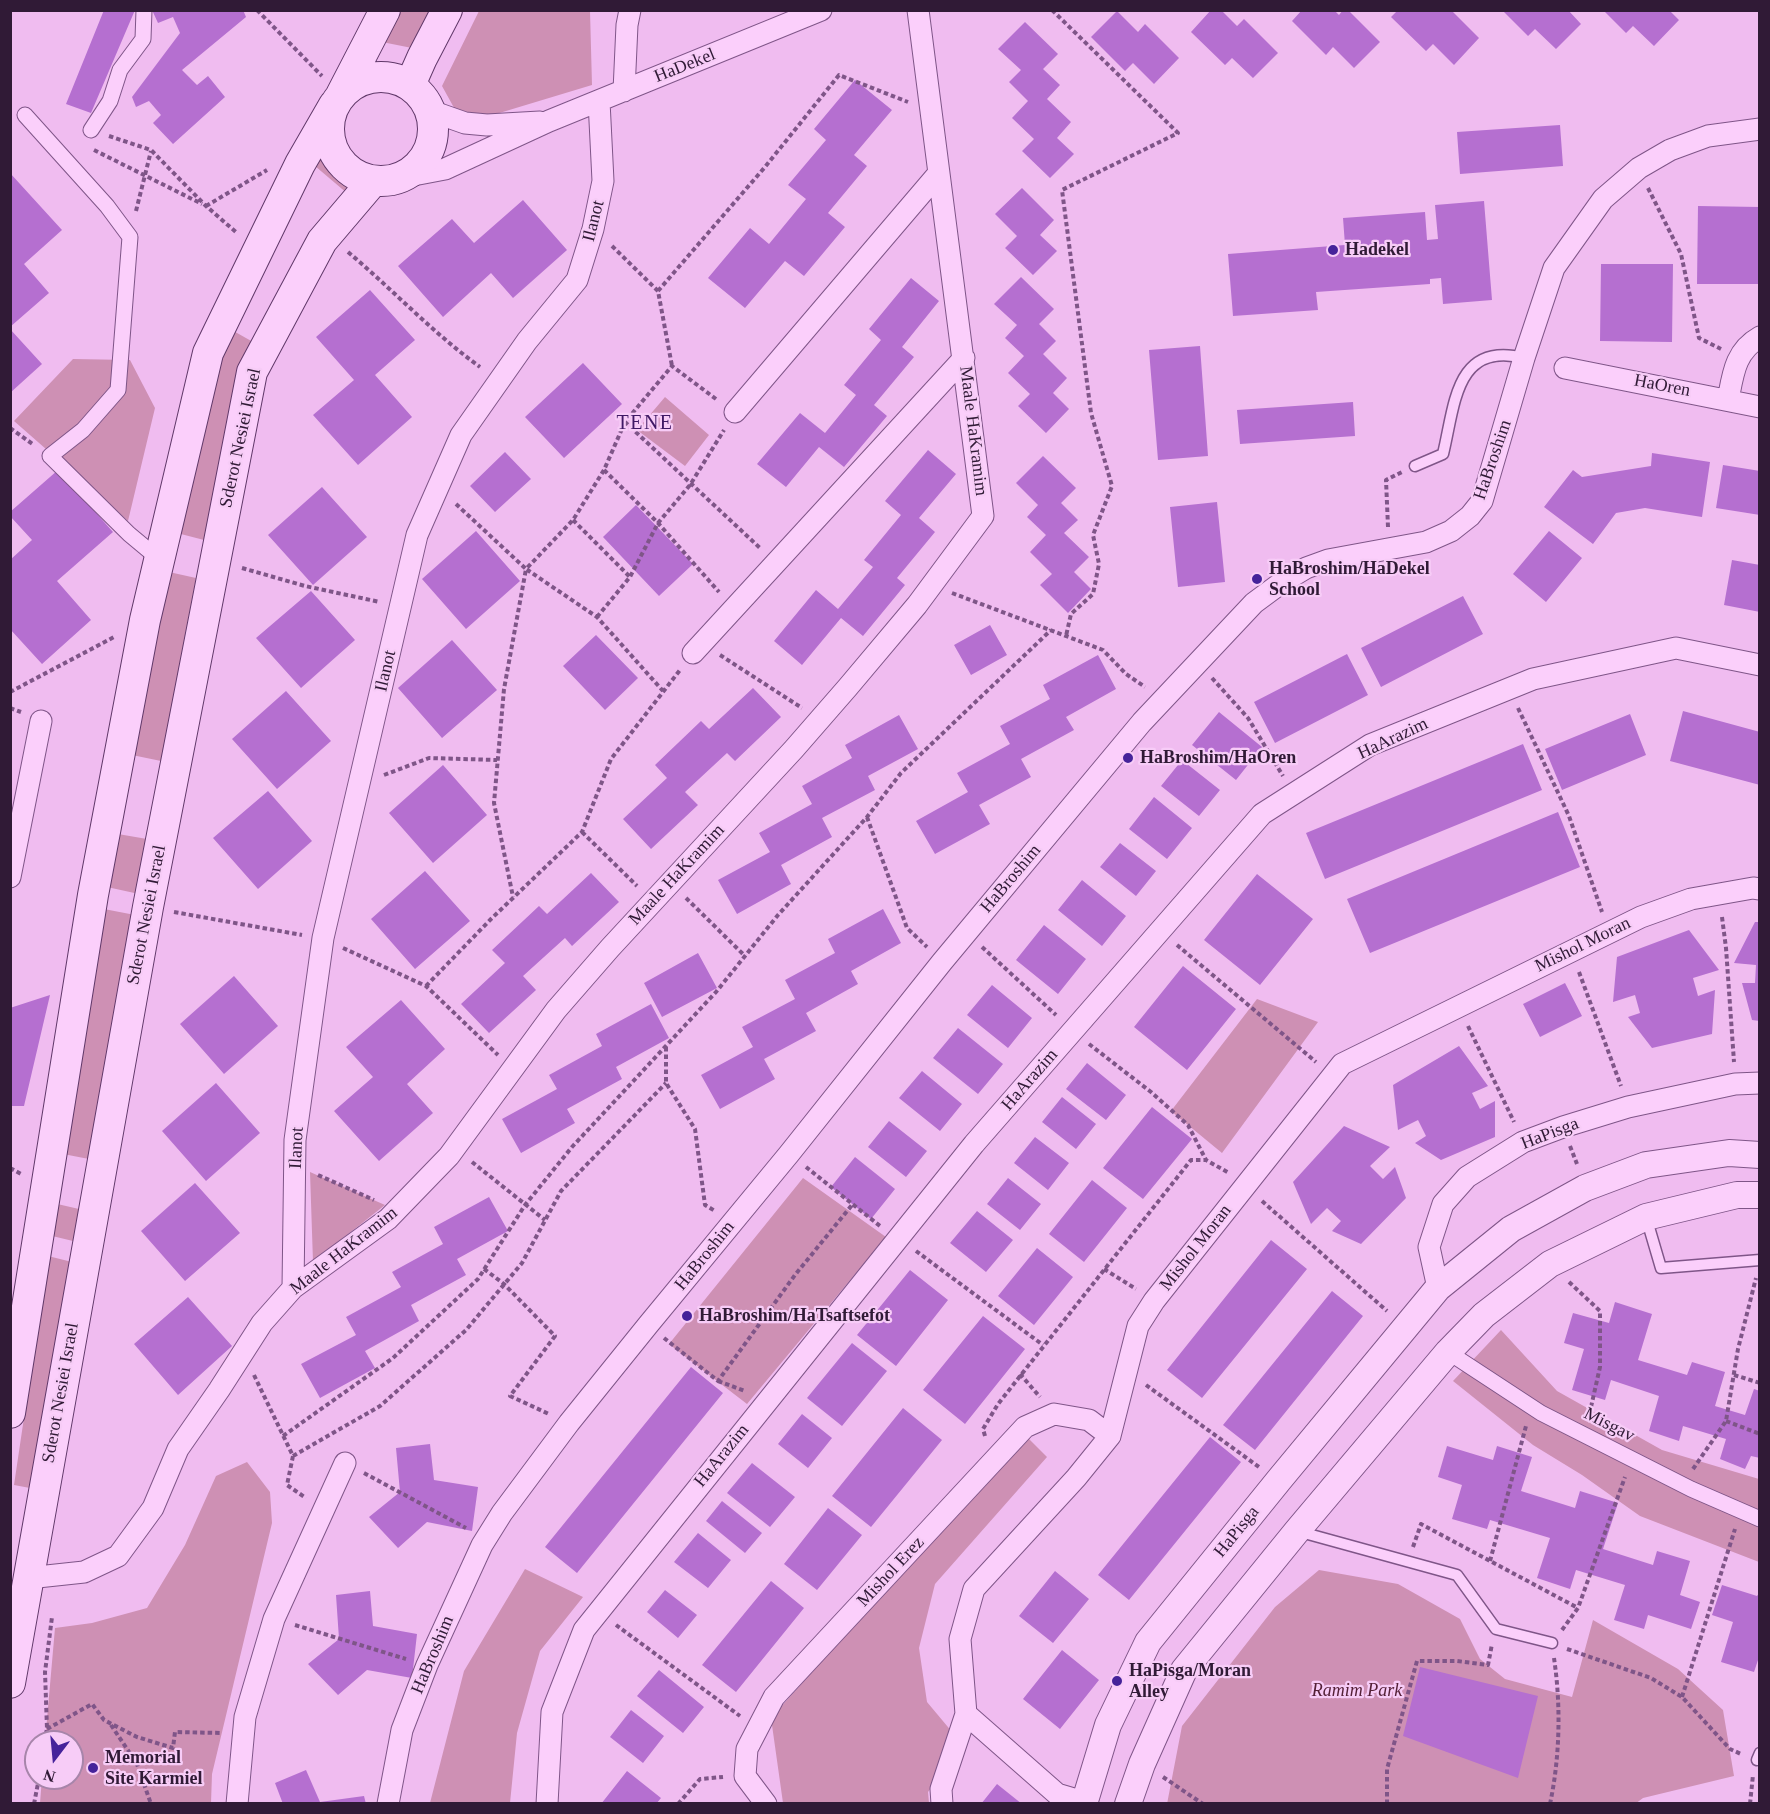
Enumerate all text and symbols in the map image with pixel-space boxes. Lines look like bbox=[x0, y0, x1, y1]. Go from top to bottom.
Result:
street label: HaDekel bbox=[651, 44, 719, 88]
street label: Ilanot bbox=[578, 198, 610, 244]
place label: Hadekel bbox=[1345, 239, 1409, 261]
marker: Hadekel bbox=[1326, 243, 1340, 257]
street label: Maale HaKramim bbox=[954, 365, 992, 497]
street label: Sderot Nesiei Israel bbox=[216, 366, 266, 510]
street label: HaOren bbox=[1632, 370, 1692, 402]
district label: TENE bbox=[616, 412, 674, 436]
street label: HaBroshim bbox=[1469, 417, 1517, 503]
place label: HaBroshim/HaDekel School bbox=[1269, 558, 1430, 600]
marker: HaBroshim/HaDekel School bbox=[1250, 572, 1264, 586]
street label: Ilanot bbox=[371, 648, 401, 694]
street label: HaArazim bbox=[1354, 713, 1432, 765]
place label: HaBroshim/HaOren bbox=[1140, 747, 1296, 769]
marker: HaBroshim/HaOren bbox=[1121, 751, 1135, 765]
street label: Maale HaKramim bbox=[625, 820, 729, 930]
street label: HaBroshim bbox=[976, 840, 1046, 918]
street label: Sderot Nesiei Israel bbox=[123, 843, 171, 987]
street label: Mishol Moran bbox=[1532, 913, 1634, 977]
street label: HaArazim bbox=[997, 1045, 1063, 1115]
street label: HaPisga bbox=[1518, 1113, 1582, 1155]
street label: Ilanot bbox=[285, 1126, 309, 1170]
street label: Mishol Moran bbox=[1156, 1201, 1236, 1295]
street label: Maale HaKramim bbox=[286, 1202, 402, 1300]
street label: HaBroshim bbox=[670, 1217, 740, 1295]
place label: HaBroshim/HaTsaftsefot bbox=[699, 1305, 890, 1327]
marker: HaBroshim/HaTsaftsefot bbox=[680, 1309, 694, 1323]
street label: Sderot Nesiei Israel bbox=[38, 1321, 84, 1465]
street label: Misgav bbox=[1580, 1403, 1638, 1447]
street label: HaArazim bbox=[690, 1420, 754, 1492]
street label: HaPisga bbox=[1210, 1502, 1264, 1562]
street label: Mishol Erez bbox=[853, 1532, 929, 1612]
street label: HaBroshim bbox=[407, 1613, 459, 1697]
place label: HaPisga/Moran Alley bbox=[1129, 1660, 1251, 1702]
marker: HaPisga/Moran Alley bbox=[1110, 1674, 1124, 1688]
park label: Ramim Park bbox=[1312, 1680, 1402, 1702]
north arrow bbox=[24, 1730, 84, 1790]
place label: Memorial Site Karmiel bbox=[105, 1747, 202, 1790]
marker: Memorial Site Karmiel bbox=[86, 1761, 100, 1775]
text: N bbox=[42, 1766, 57, 1786]

